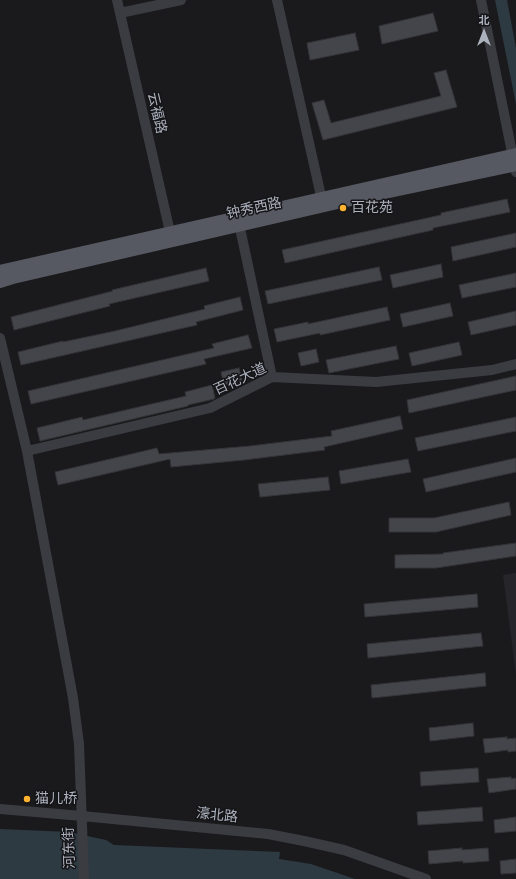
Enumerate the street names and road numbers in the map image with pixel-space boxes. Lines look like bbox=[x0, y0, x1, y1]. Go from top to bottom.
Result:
street label: 云福路 bbox=[144, 91, 170, 135]
street label: 钟秀西路 bbox=[225, 194, 283, 222]
street label: 百花大道 bbox=[211, 360, 269, 398]
street label: 濠北路 bbox=[195, 804, 239, 826]
street label: 河东街 bbox=[60, 827, 78, 869]

